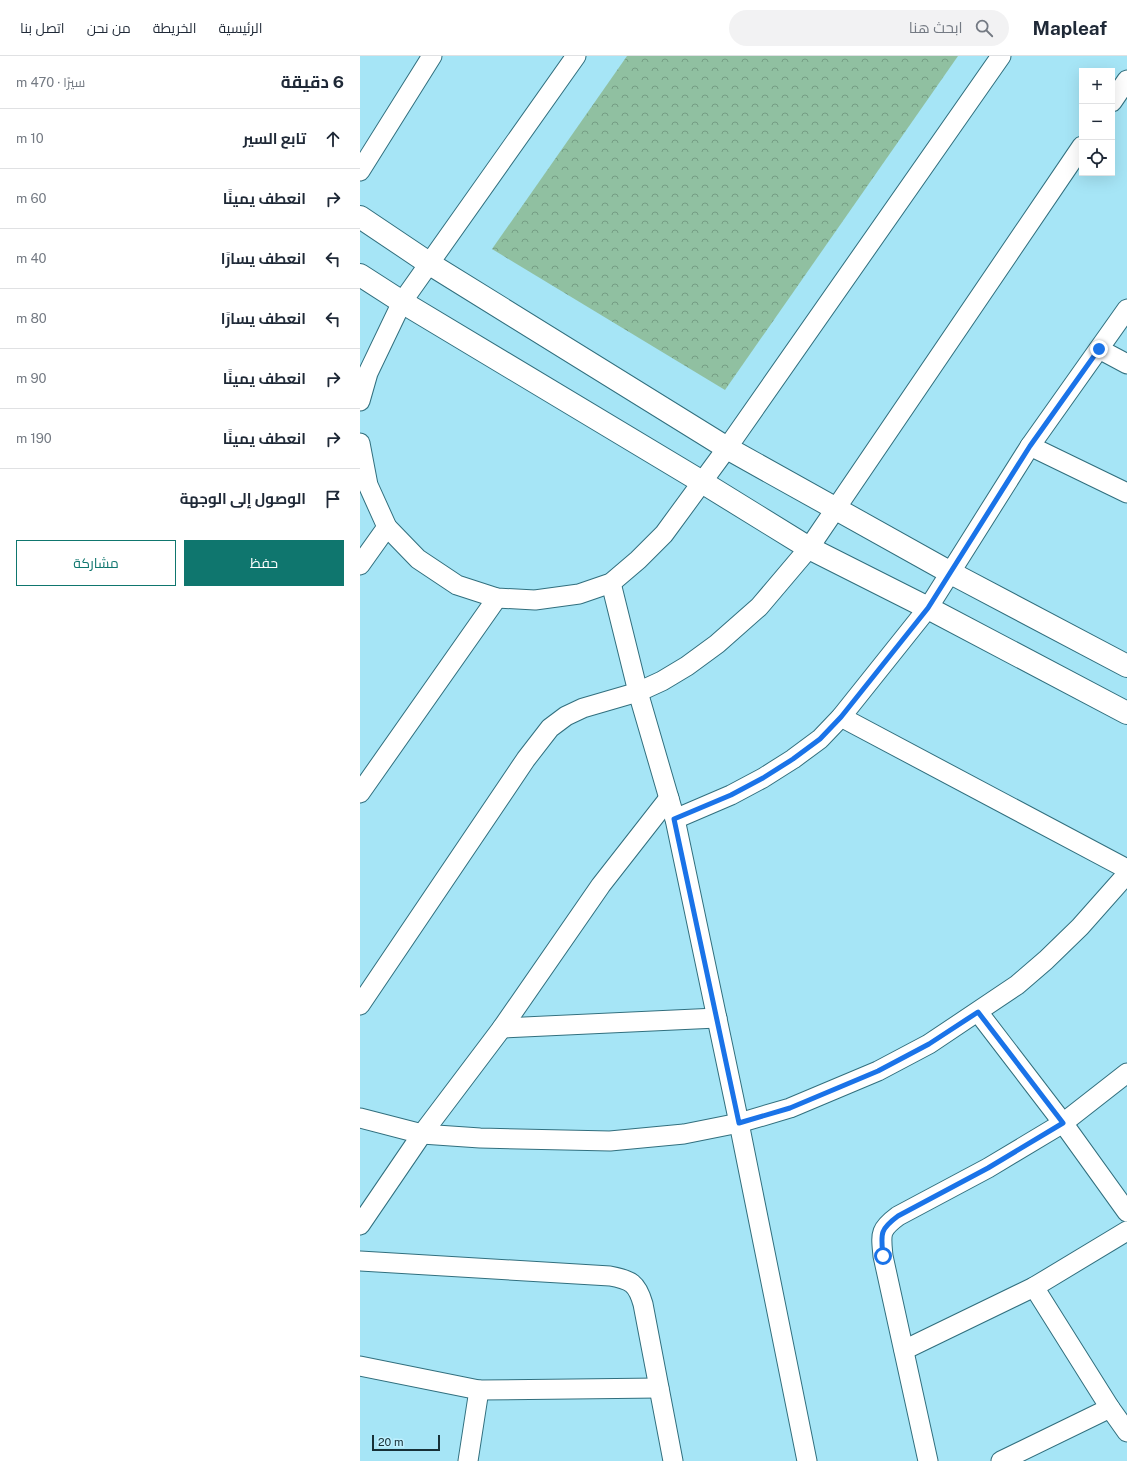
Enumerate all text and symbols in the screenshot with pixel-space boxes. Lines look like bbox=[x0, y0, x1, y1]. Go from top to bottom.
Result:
search box bbox=[729, 10, 1009, 46]
icon: search bbox=[973, 17, 995, 39]
text: Mapleaf bbox=[1033, 17, 1107, 39]
text: ابحث هنا bbox=[909, 19, 963, 36]
text: اتصل بنا bbox=[20, 20, 65, 36]
text: من نحن bbox=[87, 20, 131, 36]
text: الخريطة bbox=[153, 20, 196, 36]
text: الرئيسية bbox=[218, 20, 262, 36]
map controls bbox=[1079, 68, 1115, 176]
button: + bbox=[1079, 68, 1115, 104]
text: 6 دقيقة bbox=[281, 72, 344, 92]
text: سيرًا · 470 m bbox=[16, 75, 85, 90]
button: − bbox=[1079, 104, 1115, 140]
icon: ahead bbox=[322, 128, 344, 150]
text: تابع السير bbox=[243, 130, 306, 147]
text: 10 m bbox=[16, 131, 44, 146]
button: locate bbox=[1079, 140, 1115, 176]
icon: right bbox=[322, 188, 344, 210]
text: انعطف يمينًا bbox=[223, 190, 306, 207]
text: 60 m bbox=[16, 191, 46, 206]
icon: left bbox=[322, 248, 344, 270]
text: انعطف يسارًا bbox=[221, 250, 306, 267]
text: 40 m bbox=[16, 251, 47, 266]
icon: left bbox=[322, 308, 344, 330]
text: انعطف يسارًا bbox=[221, 310, 306, 327]
text: 80 m bbox=[16, 311, 47, 326]
route end bbox=[1090, 340, 1108, 358]
icon: right bbox=[322, 368, 344, 390]
text: انعطف يمينًا bbox=[223, 370, 306, 387]
text: 90 m bbox=[16, 371, 46, 386]
icon: right bbox=[322, 428, 344, 450]
text: انعطف يمينًا bbox=[223, 430, 306, 447]
text: 190 m bbox=[16, 431, 52, 446]
icon: arrive bbox=[322, 488, 344, 510]
text: الوصول إلى الوجهة bbox=[180, 490, 306, 507]
button: مشاركة bbox=[16, 540, 176, 586]
button: حفظ bbox=[184, 540, 344, 586]
route start bbox=[874, 1247, 892, 1265]
scale bar bbox=[372, 1433, 440, 1452]
text: 20 m bbox=[378, 1436, 403, 1448]

